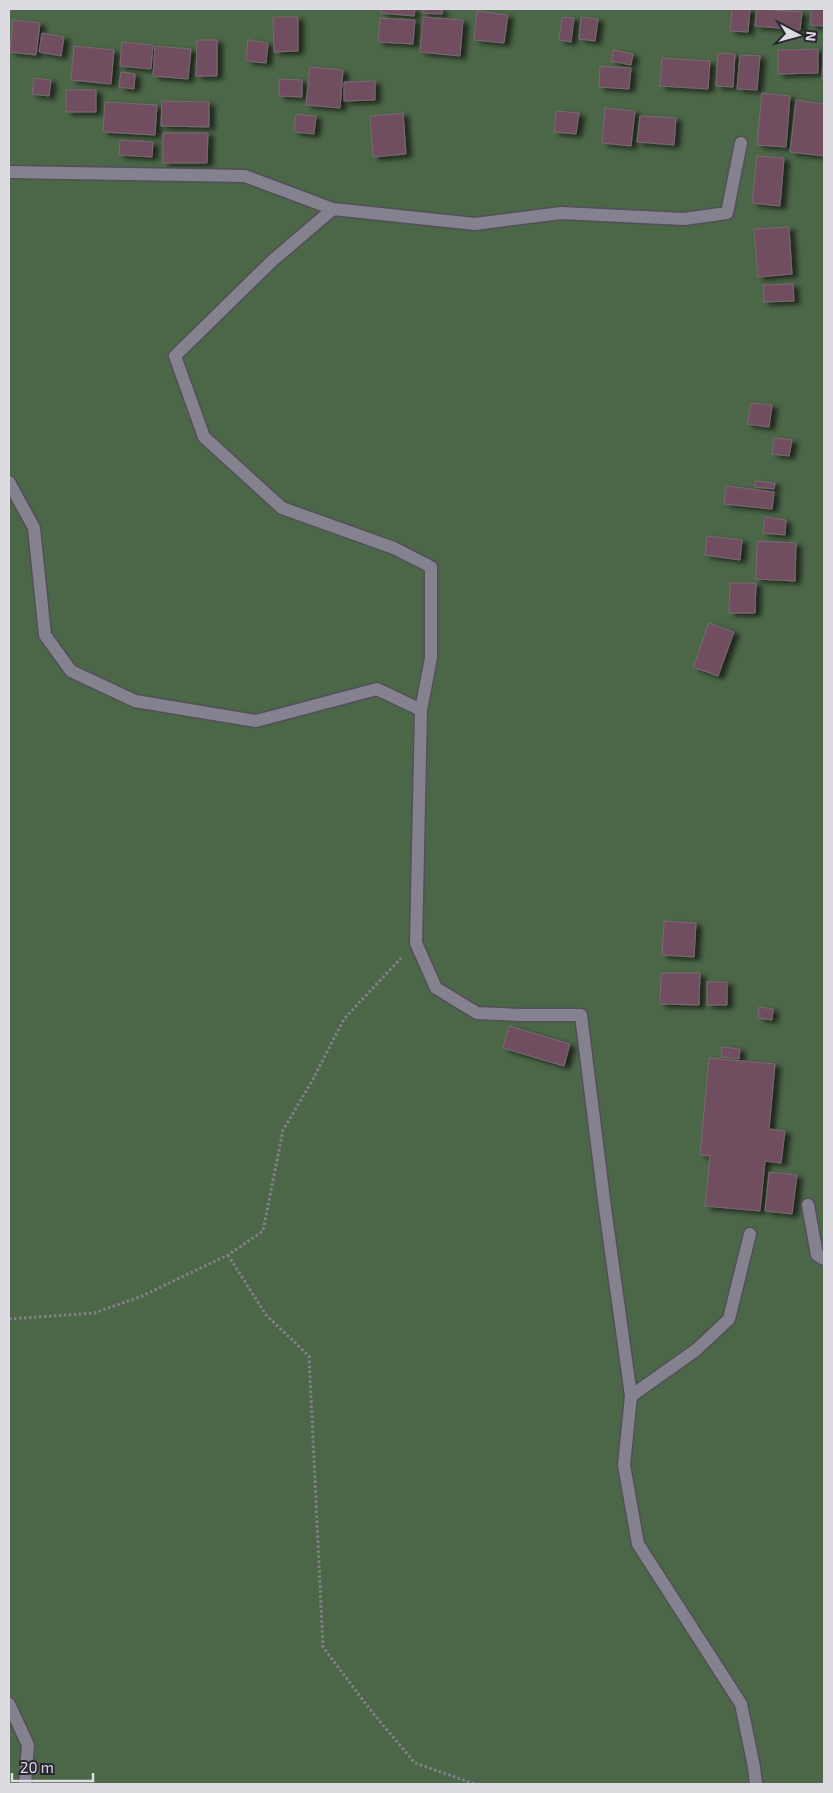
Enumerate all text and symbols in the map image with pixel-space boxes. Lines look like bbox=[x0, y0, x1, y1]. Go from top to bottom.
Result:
north arrow bbox=[773, 10, 823, 60]
text: N bbox=[802, 30, 820, 42]
scale bar bbox=[12, 1750, 94, 1782]
text: 20 m bbox=[20, 1758, 54, 1776]

